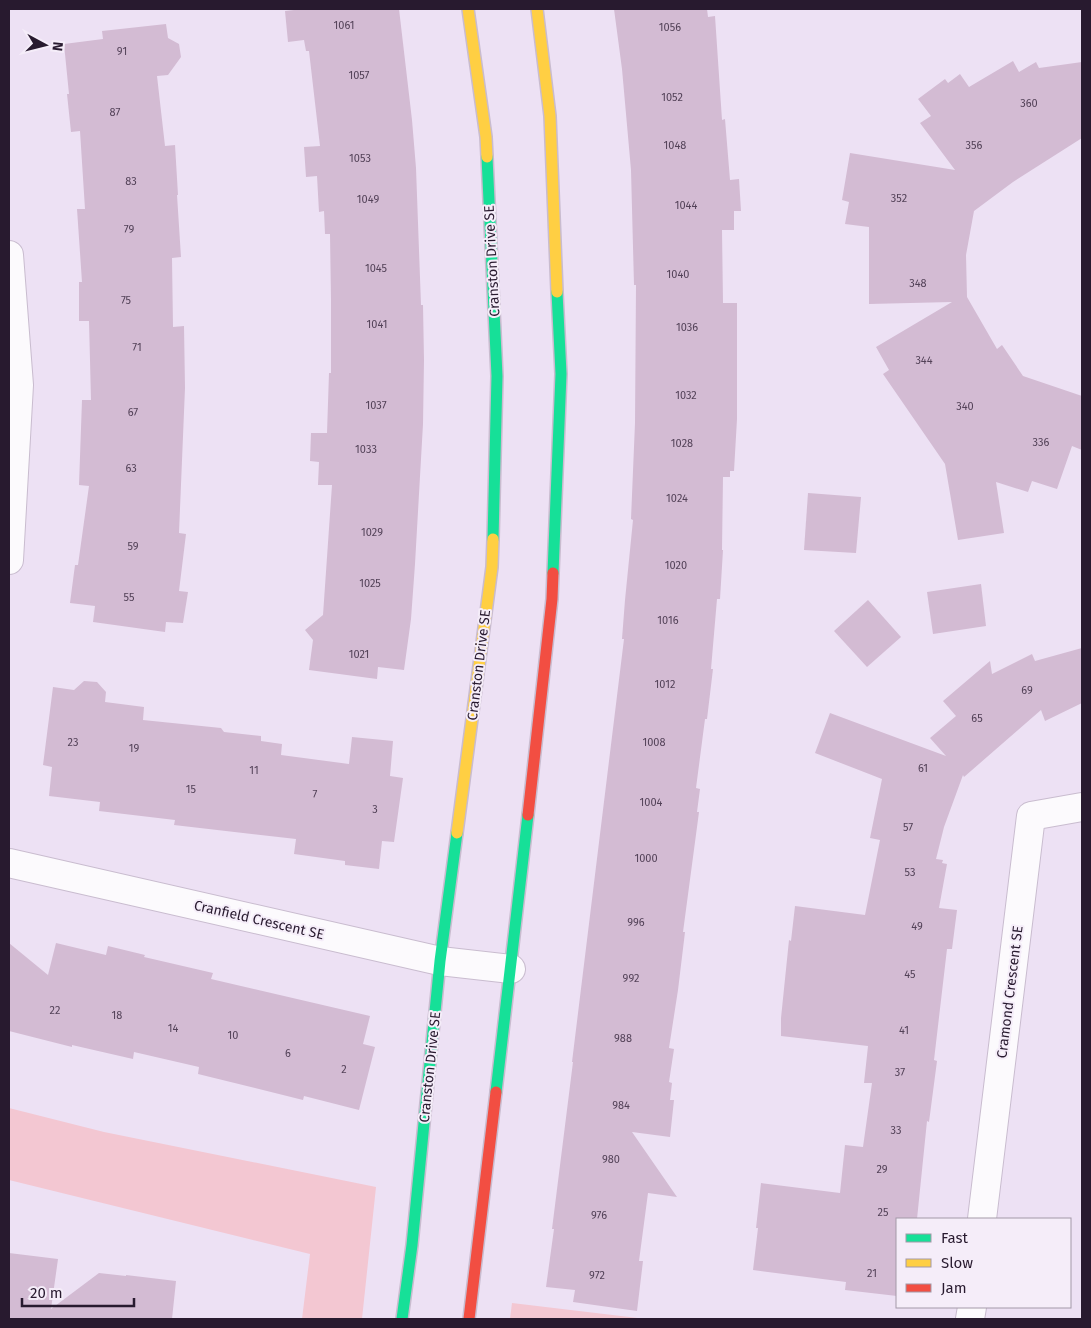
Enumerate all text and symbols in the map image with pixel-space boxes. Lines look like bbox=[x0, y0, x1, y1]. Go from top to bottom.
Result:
house number: 1061 bbox=[334, 19, 355, 32]
north arrow bbox=[20, 20, 70, 70]
house number: 1056 bbox=[659, 21, 681, 34]
text: N bbox=[48, 41, 66, 52]
house number: 91 bbox=[117, 45, 127, 58]
house number: 1057 bbox=[348, 69, 370, 82]
house number: 1052 bbox=[661, 91, 683, 104]
house number: 360 bbox=[1020, 97, 1038, 110]
house number: 87 bbox=[110, 106, 121, 119]
house number: 1048 bbox=[664, 139, 686, 152]
house number: 356 bbox=[966, 139, 983, 152]
house number: 1053 bbox=[349, 152, 371, 165]
house number: 83 bbox=[125, 175, 137, 188]
house number: 352 bbox=[891, 192, 907, 205]
house number: 1049 bbox=[357, 193, 379, 206]
house number: 1044 bbox=[675, 199, 697, 212]
street label: Cranston Drive SE bbox=[481, 205, 503, 317]
house number: 79 bbox=[124, 223, 134, 236]
house number: 1045 bbox=[365, 262, 388, 275]
house number: 1040 bbox=[667, 268, 689, 281]
house number: 348 bbox=[909, 277, 927, 290]
house number: 75 bbox=[121, 294, 132, 307]
house number: 1041 bbox=[367, 318, 387, 331]
house number: 1036 bbox=[676, 321, 698, 334]
house number: 71 bbox=[132, 341, 142, 354]
house number: 344 bbox=[915, 354, 933, 367]
house number: 1032 bbox=[675, 389, 697, 402]
house number: 1037 bbox=[365, 399, 387, 412]
house number: 340 bbox=[956, 400, 974, 413]
house number: 67 bbox=[128, 406, 138, 419]
house number: 336 bbox=[1033, 436, 1050, 449]
house number: 1028 bbox=[671, 437, 693, 450]
house number: 1033 bbox=[355, 443, 377, 456]
house number: 63 bbox=[125, 462, 137, 475]
house number: 1024 bbox=[666, 492, 688, 505]
house number: 1029 bbox=[361, 526, 383, 539]
house number: 59 bbox=[127, 540, 139, 553]
house number: 1020 bbox=[665, 559, 687, 572]
house number: 1025 bbox=[359, 577, 381, 590]
house number: 55 bbox=[124, 591, 135, 604]
street label: Cranston Drive SE bbox=[464, 609, 494, 721]
house number: 1016 bbox=[657, 614, 679, 627]
house number: 1021 bbox=[349, 648, 369, 661]
house number: 1012 bbox=[655, 678, 675, 691]
house number: 69 bbox=[1021, 684, 1033, 697]
house number: 65 bbox=[971, 712, 983, 725]
house number: 23 bbox=[68, 736, 78, 749]
house number: 1008 bbox=[642, 736, 666, 749]
house number: 19 bbox=[129, 742, 139, 755]
house number: 61 bbox=[918, 762, 928, 775]
house number: 11 bbox=[249, 764, 259, 777]
house number: 15 bbox=[186, 783, 197, 796]
house number: 7 bbox=[313, 788, 318, 801]
house number: 1004 bbox=[640, 796, 663, 809]
house number: 3 bbox=[372, 803, 378, 816]
house number: 57 bbox=[903, 821, 913, 834]
house number: 1000 bbox=[634, 852, 658, 865]
house number: 53 bbox=[905, 866, 915, 879]
street label: Cranfield Crescent SE bbox=[192, 897, 326, 943]
house number: 996 bbox=[627, 916, 645, 929]
house number: 49 bbox=[911, 920, 923, 933]
street label: Cramond Crescent SE bbox=[993, 925, 1027, 1059]
house number: 45 bbox=[904, 968, 916, 981]
house number: 992 bbox=[623, 972, 639, 985]
house number: 22 bbox=[50, 1004, 60, 1017]
house number: 18 bbox=[112, 1009, 122, 1022]
street label: Cranston Drive SE bbox=[416, 1011, 444, 1123]
house number: 14 bbox=[168, 1022, 178, 1035]
house number: 41 bbox=[899, 1024, 909, 1037]
house number: 10 bbox=[228, 1029, 238, 1042]
house number: 988 bbox=[614, 1032, 632, 1045]
house number: 6 bbox=[285, 1047, 291, 1060]
house number: 2 bbox=[341, 1063, 347, 1076]
house number: 37 bbox=[895, 1066, 905, 1079]
house number: 984 bbox=[612, 1099, 630, 1112]
house number: 33 bbox=[891, 1124, 901, 1137]
house number: 980 bbox=[602, 1153, 620, 1166]
house number: 29 bbox=[876, 1163, 888, 1176]
house number: 25 bbox=[878, 1206, 889, 1219]
house number: 976 bbox=[591, 1209, 607, 1222]
legend bbox=[896, 1218, 1071, 1308]
text: Fast bbox=[941, 1229, 968, 1247]
text: Slow bbox=[941, 1254, 973, 1272]
house number: 21 bbox=[867, 1267, 877, 1280]
house number: 972 bbox=[589, 1269, 605, 1282]
scale bar bbox=[22, 1276, 135, 1308]
text: Jam bbox=[941, 1279, 967, 1297]
text: 20 m bbox=[30, 1284, 63, 1302]

